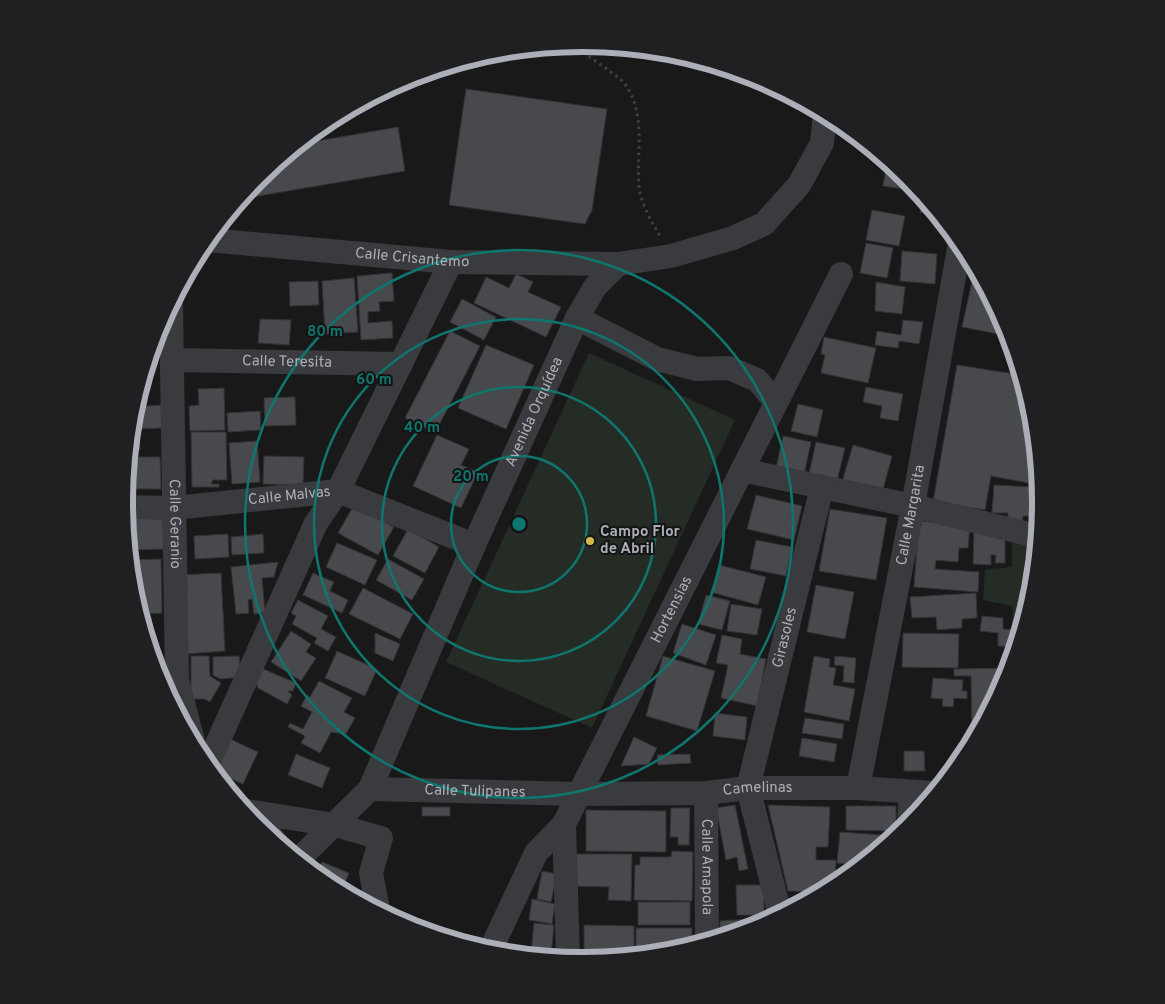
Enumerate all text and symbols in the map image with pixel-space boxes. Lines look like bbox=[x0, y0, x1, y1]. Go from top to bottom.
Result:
street label: Calle Crisantemo bbox=[354, 244, 469, 272]
text: 80 m bbox=[307, 323, 343, 342]
street label: Calle Teresita bbox=[242, 352, 332, 372]
street label: Avenida Orquídea bbox=[501, 354, 568, 470]
text: 60 m bbox=[356, 371, 392, 390]
text: 40 m bbox=[404, 419, 440, 438]
street label: Calle Margarita bbox=[892, 463, 930, 567]
text: 20 m bbox=[453, 468, 489, 487]
street label: Calle Geranio bbox=[164, 479, 185, 569]
street label: Calle Malvas bbox=[247, 482, 332, 510]
centre of rings bbox=[510, 515, 528, 533]
place label: Campo Flor de Abril bbox=[600, 523, 681, 559]
marker: Campo Flor de Abril bbox=[584, 535, 596, 547]
street label: Hortensias bbox=[647, 573, 697, 647]
street label: Girasoles bbox=[768, 605, 802, 670]
street label: Camelinas bbox=[722, 778, 793, 800]
street label: Calle Tulipanes bbox=[424, 781, 526, 802]
street label: Calle Amapola bbox=[697, 819, 716, 915]

